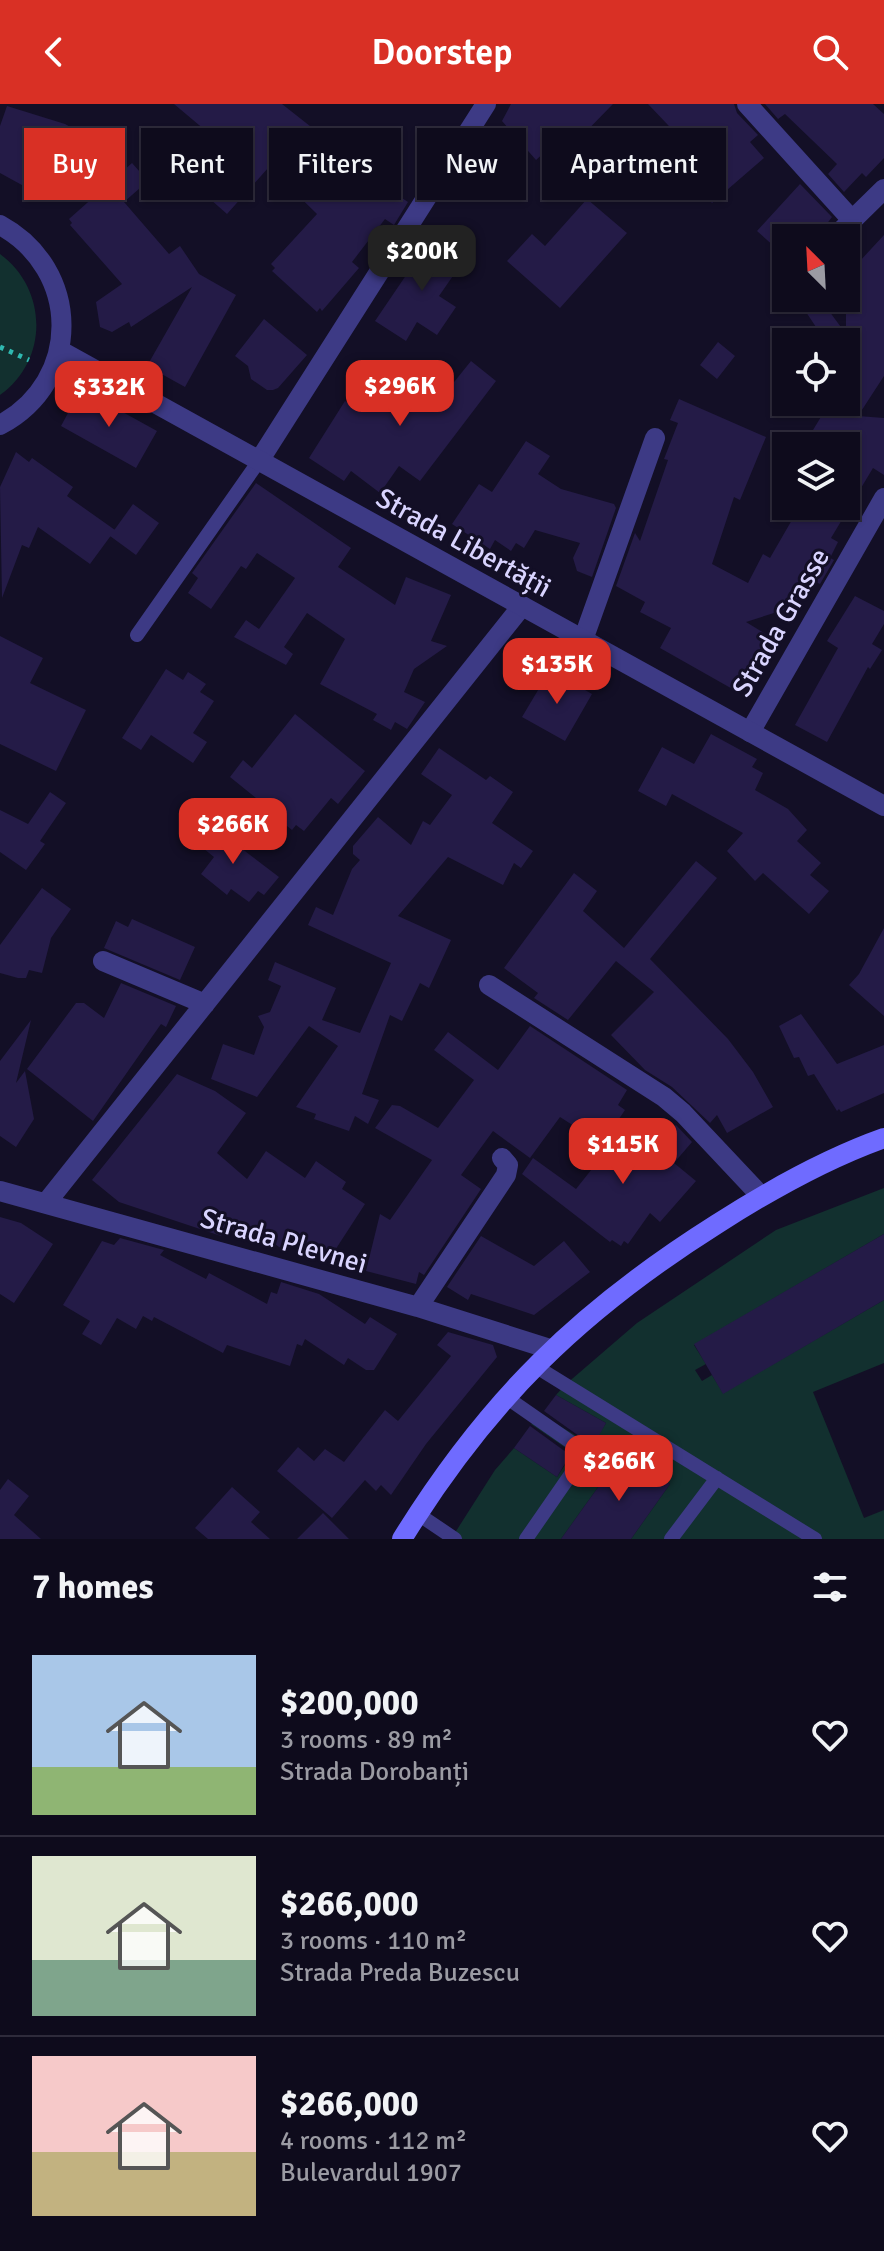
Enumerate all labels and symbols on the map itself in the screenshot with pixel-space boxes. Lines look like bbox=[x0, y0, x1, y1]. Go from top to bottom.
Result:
north arrow bbox=[772, 224, 860, 312]
pin: $200K bbox=[366, 225, 478, 293]
pin: $296K bbox=[344, 360, 456, 428]
pin: $332K bbox=[53, 361, 165, 429]
street label: Strada Libertății bbox=[370, 481, 557, 605]
street label: Strada Grasse bbox=[725, 542, 837, 703]
pin: $135K bbox=[501, 638, 613, 706]
pin: $266K bbox=[177, 798, 289, 866]
pin: $115K bbox=[567, 1118, 679, 1186]
street label: Strada Plevnei bbox=[196, 1201, 371, 1281]
pin: $266K bbox=[563, 1435, 675, 1503]

